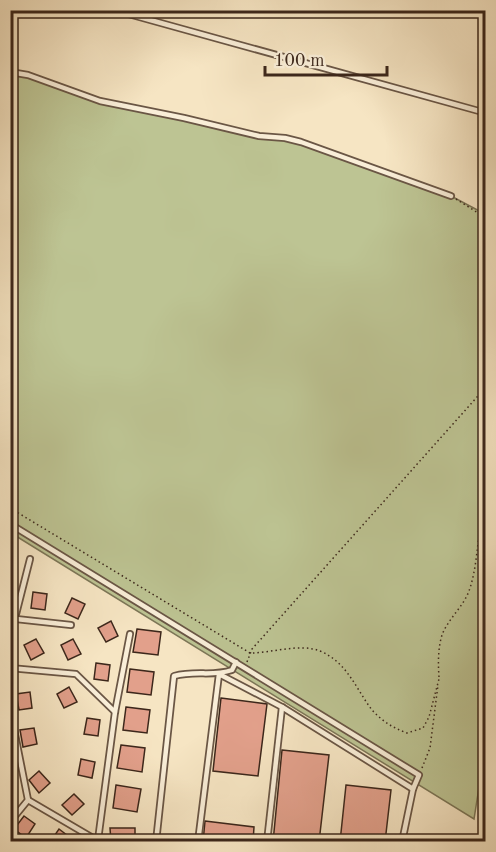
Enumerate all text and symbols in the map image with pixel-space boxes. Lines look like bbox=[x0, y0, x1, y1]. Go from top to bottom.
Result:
scale bar bbox=[265, 39, 386, 77]
text: 100 m bbox=[274, 52, 325, 70]

